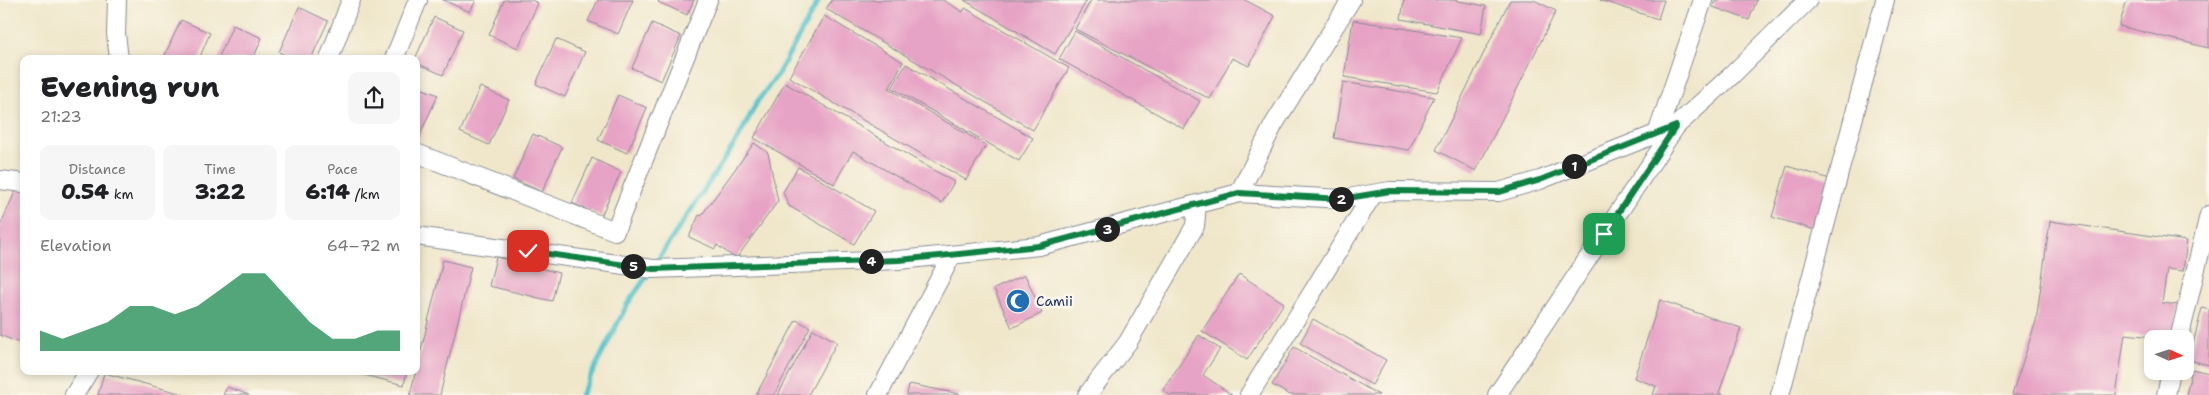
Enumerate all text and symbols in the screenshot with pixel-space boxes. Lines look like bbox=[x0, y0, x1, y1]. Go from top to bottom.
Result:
text: Evening run bbox=[40, 68, 219, 106]
button: share bbox=[348, 72, 400, 124]
text: 21:23 bbox=[40, 106, 82, 127]
pin: 1 bbox=[1562, 154, 1586, 178]
text: 1 bbox=[1571, 157, 1578, 175]
text: Distance bbox=[69, 160, 126, 178]
text: Time bbox=[204, 160, 236, 178]
text: Pace bbox=[327, 160, 358, 178]
text: 0.54 bbox=[61, 178, 109, 206]
text: 3:22 bbox=[195, 178, 245, 206]
text: 6:14 bbox=[305, 178, 350, 206]
text: km bbox=[109, 185, 134, 203]
text: /km bbox=[350, 185, 380, 203]
pin: 2 bbox=[1328, 186, 1354, 212]
text: 2 bbox=[1337, 190, 1346, 208]
pin bbox=[1583, 213, 1625, 255]
pin: 3 bbox=[1094, 216, 1120, 242]
text: 3 bbox=[1103, 220, 1112, 238]
icon: arrive bbox=[1590, 220, 1618, 248]
pin bbox=[507, 230, 549, 272]
text: Elevation bbox=[40, 235, 112, 256]
text: 64–72 m bbox=[327, 235, 400, 256]
icon: check bbox=[514, 237, 542, 265]
pin: 4 bbox=[858, 248, 884, 274]
text: 4 bbox=[867, 252, 876, 270]
pin: 5 bbox=[620, 254, 646, 278]
text: 5 bbox=[629, 257, 638, 275]
mosque icon: Camii bbox=[1005, 288, 1031, 314]
place label: Camii bbox=[1036, 292, 1073, 310]
north arrow bbox=[2144, 330, 2194, 380]
map controls bbox=[2144, 330, 2194, 380]

